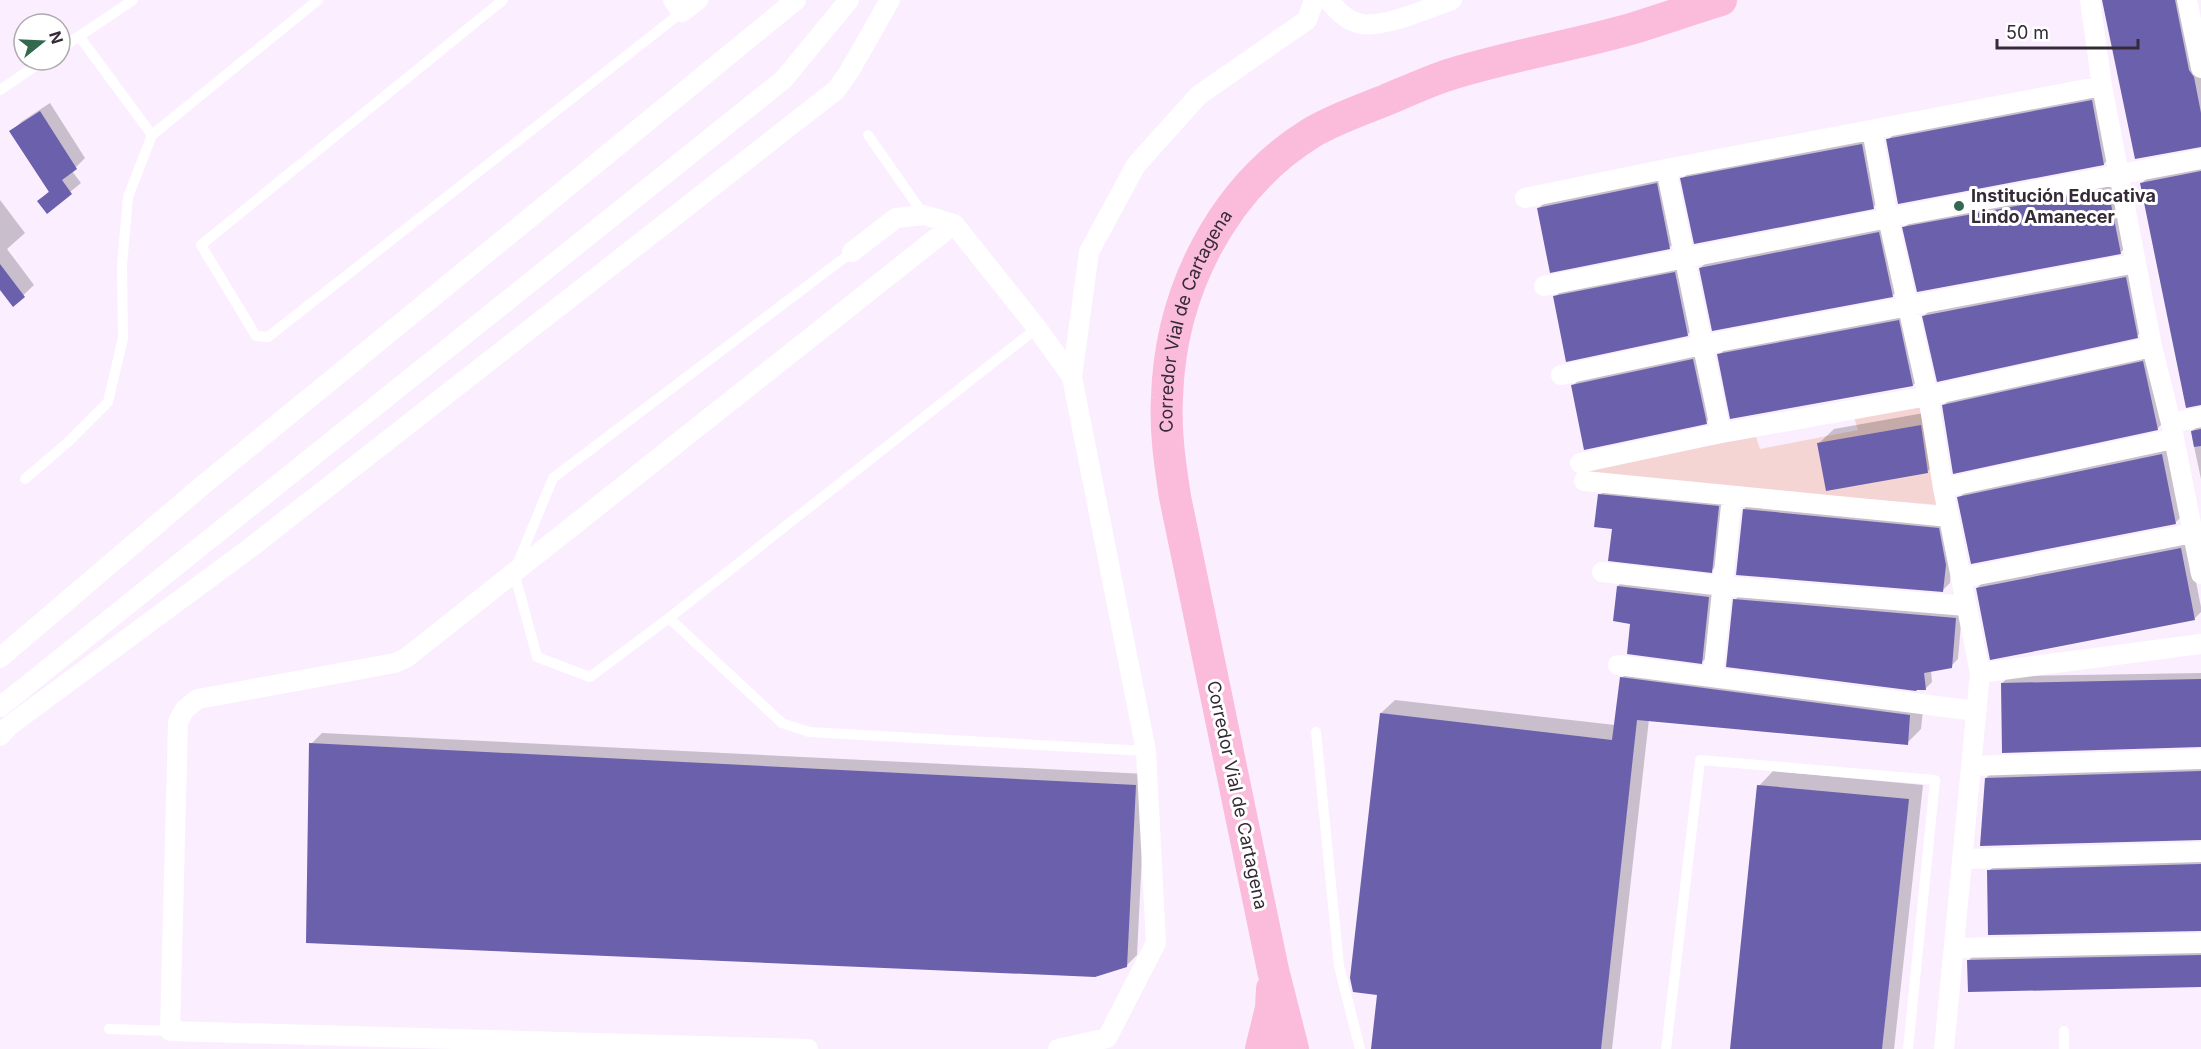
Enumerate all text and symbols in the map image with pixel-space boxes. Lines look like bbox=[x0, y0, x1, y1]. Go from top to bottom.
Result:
north arrow bbox=[12, 12, 72, 72]
scale bar bbox=[1997, 12, 2138, 50]
text: 50 m bbox=[2006, 22, 2049, 43]
text: N bbox=[45, 28, 68, 46]
place label: Institución Educativa Lindo Amanecer bbox=[1971, 185, 2156, 227]
marker: Institución Educativa Lindo Amanecer bbox=[1952, 199, 1966, 213]
street label: Corredor Vial de Cartagena bbox=[1156, 206, 1236, 433]
street label: Corredor Vial de Cartagena bbox=[1203, 679, 1272, 911]

